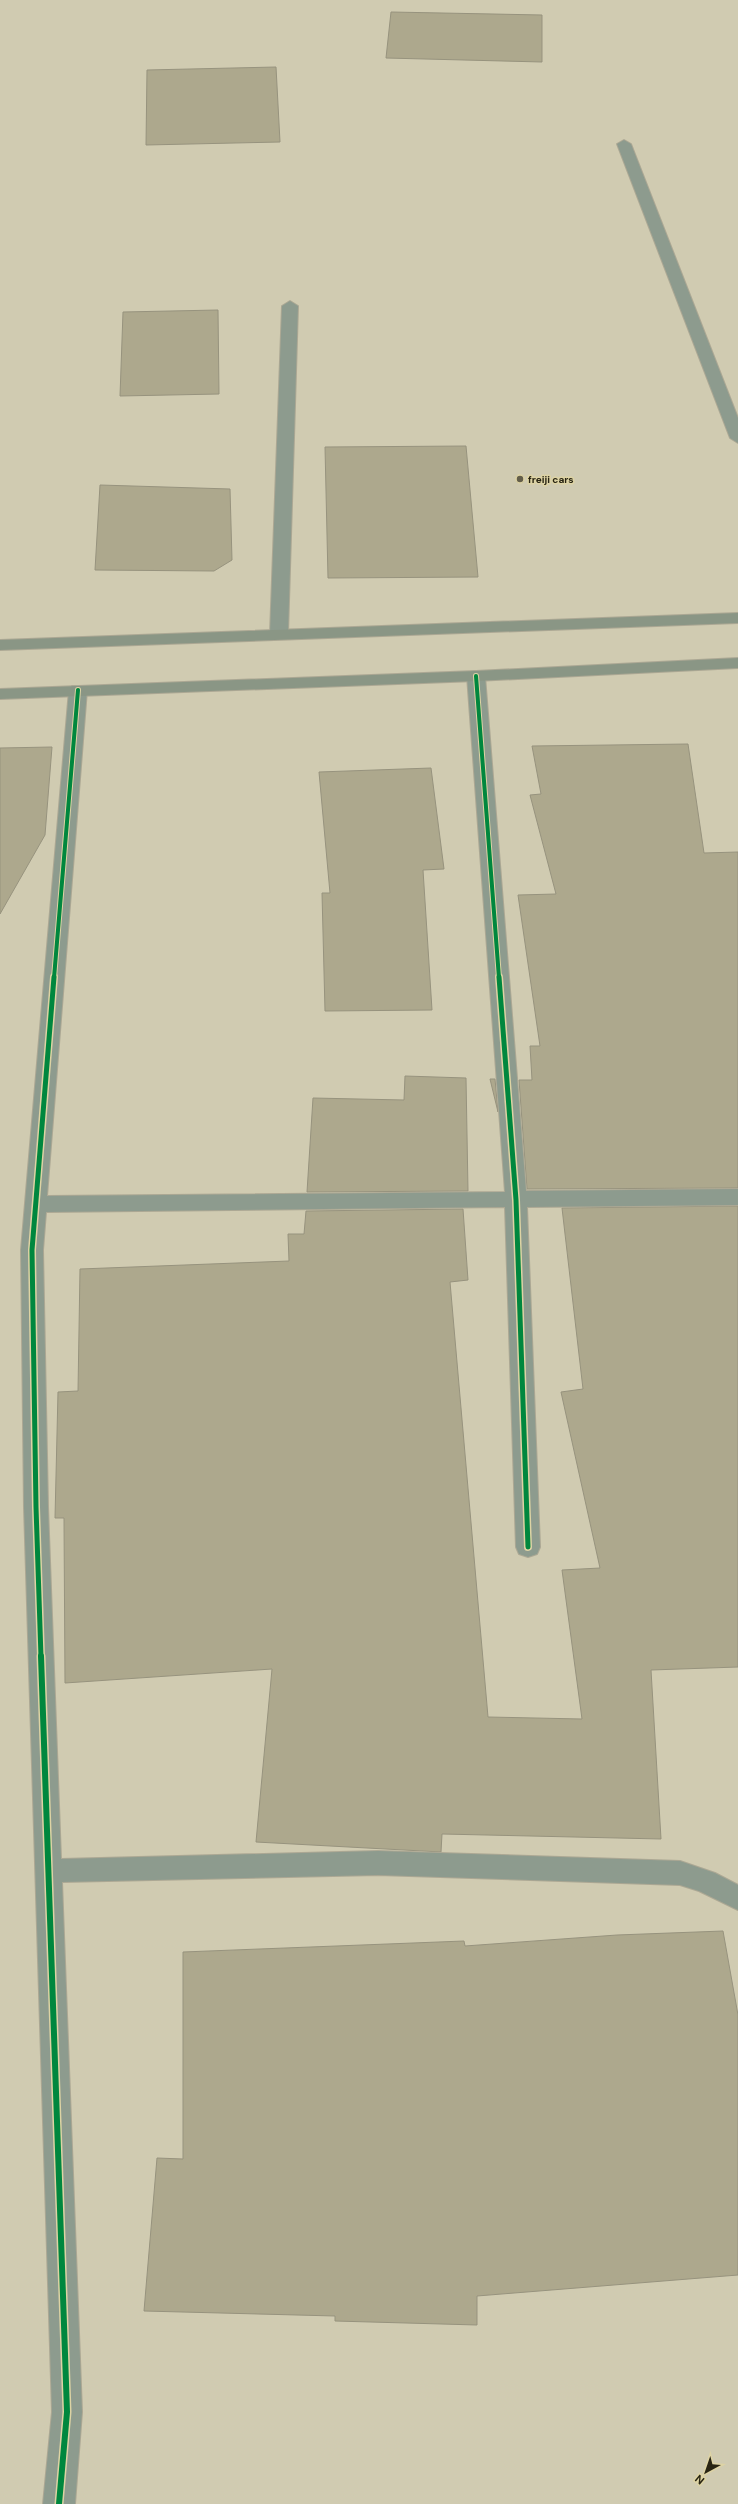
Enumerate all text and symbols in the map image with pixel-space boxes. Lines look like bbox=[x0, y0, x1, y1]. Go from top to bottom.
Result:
place label: freiji cars bbox=[528, 473, 574, 486]
marker: freiji cars bbox=[515, 474, 525, 484]
north arrow bbox=[686, 2452, 726, 2492]
text: N bbox=[692, 2472, 707, 2488]

